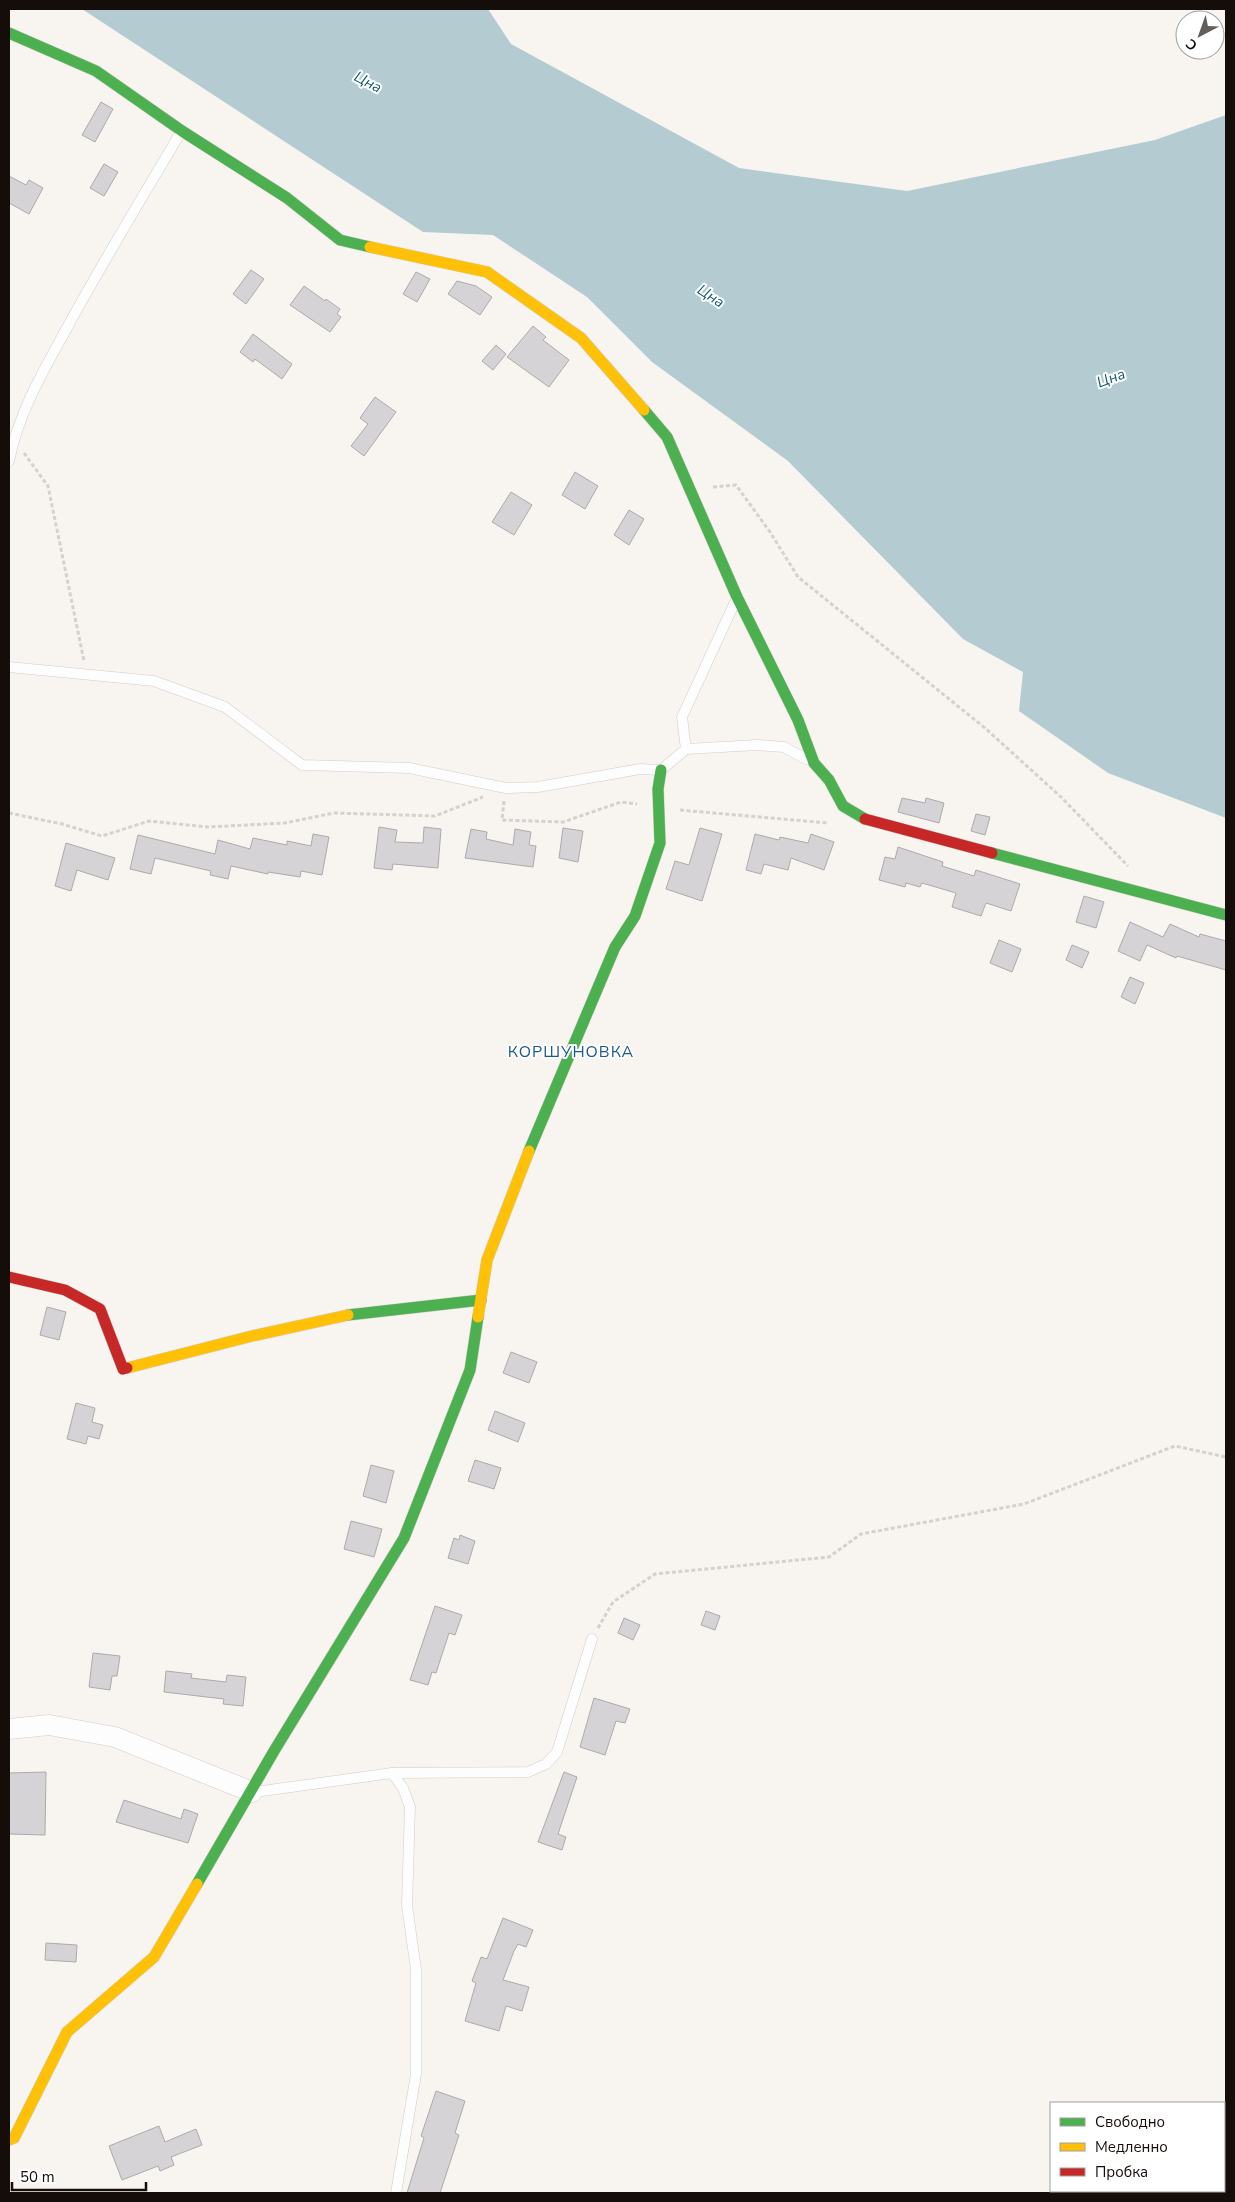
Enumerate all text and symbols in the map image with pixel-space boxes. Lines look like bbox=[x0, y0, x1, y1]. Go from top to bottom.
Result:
north arrow bbox=[1175, 10, 1225, 60]
text: С bbox=[1182, 34, 1202, 55]
water label: Цна bbox=[351, 66, 385, 98]
water label: Цна bbox=[693, 280, 729, 312]
water label: Цна bbox=[1094, 364, 1128, 392]
district label: КОРШУНОВКА bbox=[508, 1041, 634, 1063]
legend bbox=[1050, 2102, 1225, 2192]
text: Свободно bbox=[1095, 2112, 1165, 2132]
text: Медленно bbox=[1095, 2137, 1168, 2157]
scale bar bbox=[12, 2160, 146, 2192]
text: Пробка bbox=[1095, 2162, 1148, 2182]
text: 50 m bbox=[20, 2167, 55, 2187]

